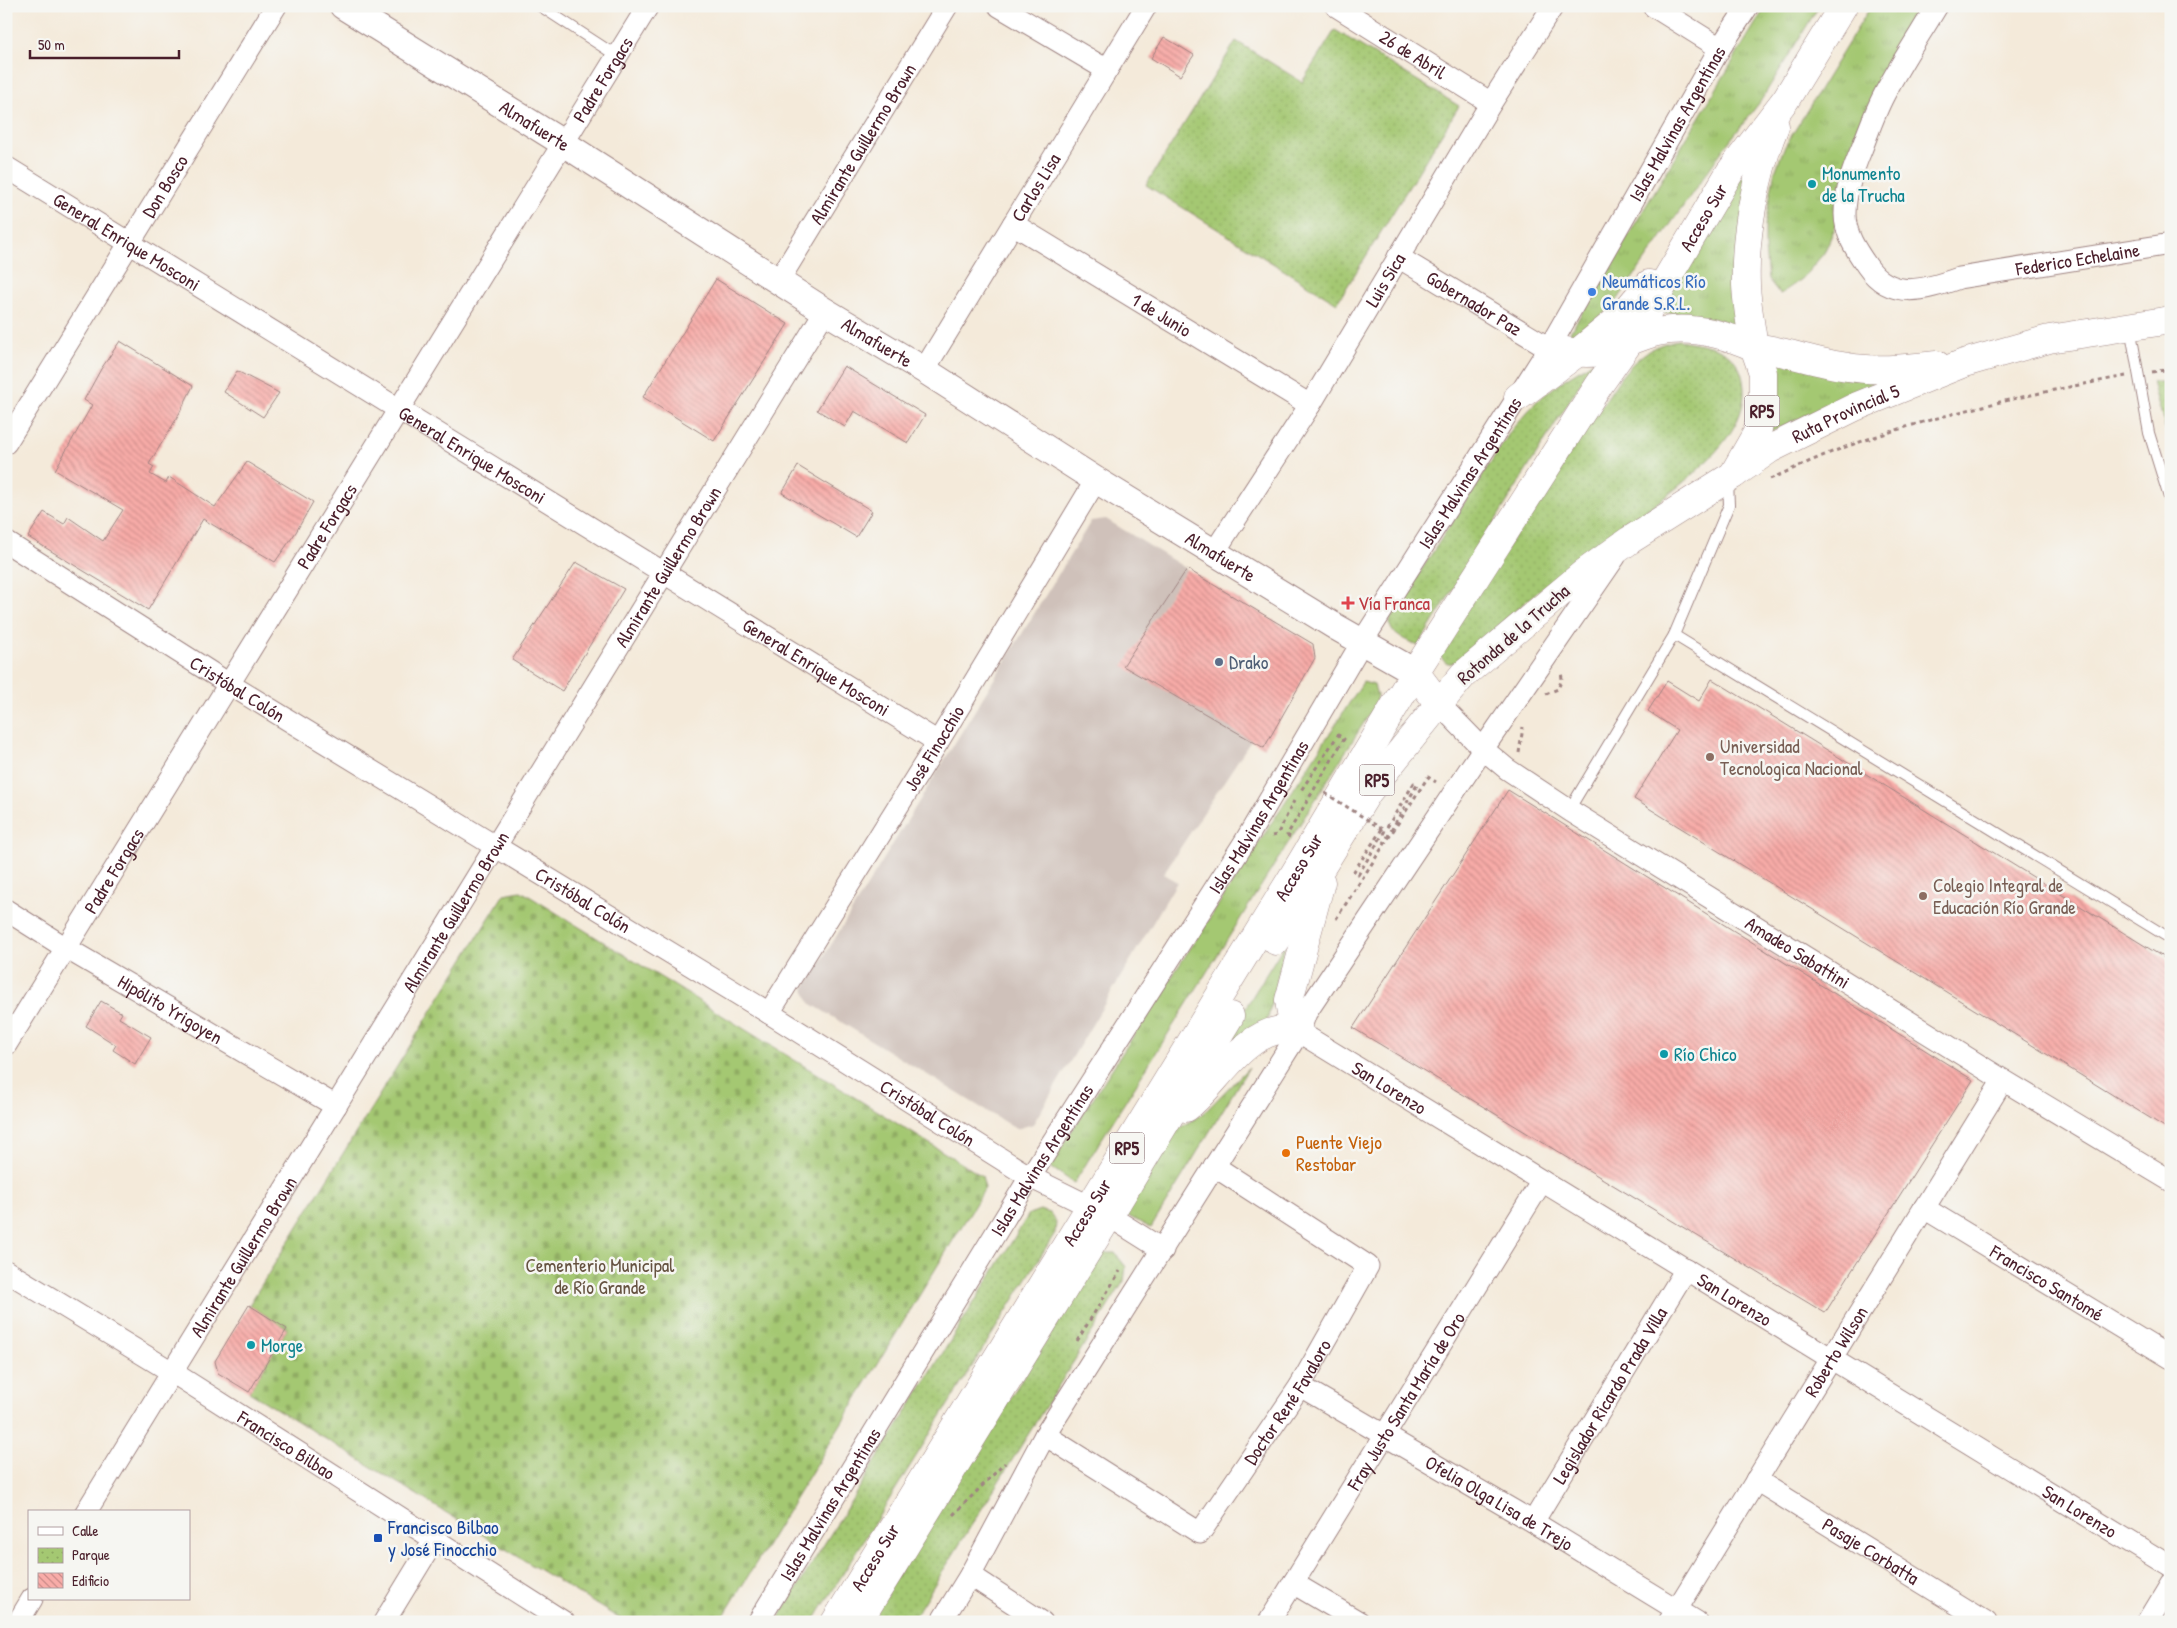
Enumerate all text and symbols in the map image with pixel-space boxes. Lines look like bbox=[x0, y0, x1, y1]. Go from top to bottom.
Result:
street label: 26 de Abril bbox=[1375, 24, 1452, 85]
scale bar bbox=[30, 28, 179, 60]
street label: Padre Forgacs bbox=[566, 32, 639, 127]
text: 50 m bbox=[38, 34, 65, 55]
street label: Islas Malvinas Argentinas bbox=[1622, 41, 1731, 206]
street label: Almirante Guillermo Brown bbox=[803, 58, 922, 229]
street label: Almafuerte bbox=[495, 94, 575, 157]
street label: Carlos Lisa bbox=[1005, 148, 1067, 226]
street label: Don Bosco bbox=[135, 149, 194, 222]
place label: Monumento de la Trucha bbox=[1822, 160, 1905, 208]
street label: Acceso Sur bbox=[1673, 178, 1734, 256]
marker: Monumento de la Trucha bbox=[1806, 178, 1818, 190]
street label: General Enrique Mosconi bbox=[48, 186, 205, 297]
street label: Federico Echelaine bbox=[2013, 236, 2142, 282]
street label: Luis Sica bbox=[1359, 248, 1411, 312]
street label: Gobernador Paz bbox=[1422, 264, 1527, 342]
place label: Neumáticos Río Grande S.R.L. bbox=[1602, 268, 1706, 316]
street label: 1 de Junio bbox=[1127, 286, 1197, 343]
marker: Neumáticos Río Grande S.R.L. bbox=[1586, 286, 1598, 298]
street label: Almafuerte bbox=[837, 311, 918, 373]
street label: Ruta Provincial 5 bbox=[1787, 377, 1903, 449]
street label: Islas Malvinas Argentinas bbox=[1412, 392, 1528, 553]
road number: RP5 bbox=[1744, 396, 1780, 426]
street label: General Enrique Mosconi bbox=[394, 400, 551, 510]
street label: Padre Forgacs bbox=[290, 478, 363, 574]
street label: Almirante Guillermo Brown bbox=[608, 481, 727, 652]
street label: Almafuerte bbox=[1181, 525, 1261, 588]
street label: Rotonda de la Trucha bbox=[1451, 578, 1575, 690]
place label: Vía Franca bbox=[1358, 590, 1431, 616]
marker: Vía Franca bbox=[1342, 597, 1354, 609]
street label: General Enrique Mosconi bbox=[738, 612, 895, 722]
street label: Cristóbal Colón bbox=[185, 649, 290, 728]
place label: Drako bbox=[1229, 649, 1269, 675]
marker: Drako bbox=[1213, 656, 1225, 668]
street label: José Finocchio bbox=[898, 700, 970, 796]
place label: Universidad Tecnologica Nacional bbox=[1720, 733, 1864, 781]
street label: Islas Malvinas Argentinas bbox=[1202, 735, 1315, 899]
marker: Universidad Tecnologica Nacional bbox=[1704, 751, 1716, 763]
road number: RP5 bbox=[1360, 764, 1394, 796]
street label: Padre Forgacs bbox=[77, 823, 150, 918]
street label: Almirante Guillermo Brown bbox=[396, 826, 515, 997]
street label: Acceso Sur bbox=[1268, 828, 1329, 906]
street label: Cristóbal Colón bbox=[530, 861, 636, 939]
place label: Colegio Integral de Educación Río Grande bbox=[1933, 872, 2076, 920]
marker: Colegio Integral de Educación Río Grande bbox=[1917, 890, 1929, 902]
street label: Amadeo Sabattini bbox=[1741, 910, 1855, 995]
street label: Hipólito Yrigoyen bbox=[113, 968, 228, 1050]
place label: Río Chico bbox=[1674, 1041, 1737, 1067]
marker: Río Chico bbox=[1658, 1048, 1670, 1060]
street label: San Lorenzo bbox=[1347, 1055, 1432, 1120]
street label: Cristóbal Colón bbox=[875, 1073, 980, 1152]
street label: Islas Malvinas Argentinas bbox=[984, 1079, 1099, 1241]
place label: Puente Viejo Restobar bbox=[1296, 1129, 1382, 1177]
road number: RP5 bbox=[1110, 1132, 1144, 1164]
marker: Puente Viejo Restobar bbox=[1280, 1147, 1292, 1159]
street label: Almirante Guillermo Brown bbox=[184, 1171, 303, 1342]
street label: Acceso Sur bbox=[1056, 1173, 1118, 1251]
street label: Francisco Santomé bbox=[1985, 1238, 2109, 1327]
park label: Cementerio Municipal de Río Grande bbox=[526, 1252, 675, 1300]
street label: San Lorenzo bbox=[1692, 1266, 1777, 1332]
street label: Roberto Wilson bbox=[1798, 1301, 1874, 1402]
street label: Legislador Ricardo Prada Villa bbox=[1546, 1302, 1673, 1489]
street label: Fray Justo Santa María de Oro bbox=[1340, 1307, 1471, 1496]
place label: Morge bbox=[261, 1332, 304, 1358]
street label: Doctor René Favaloro bbox=[1237, 1334, 1337, 1470]
marker: Morge bbox=[245, 1339, 257, 1351]
street label: Francisco Bilbao bbox=[232, 1404, 340, 1486]
street label: Islas Malvinas Argentinas bbox=[773, 1423, 887, 1586]
street label: Ofelia Olga Lisa de Trejo bbox=[1420, 1449, 1579, 1557]
street label: San Lorenzo bbox=[2038, 1478, 2122, 1544]
legend bbox=[28, 1510, 190, 1600]
street label: Pasaje Corbatta bbox=[1818, 1511, 1925, 1591]
place label: Francisco Bilbao y José Finocchio bbox=[387, 1514, 499, 1562]
street label: Acceso Sur bbox=[844, 1518, 906, 1596]
text: Calle bbox=[72, 1520, 99, 1541]
marker: Francisco Bilbao y José Finocchio bbox=[372, 1532, 384, 1544]
text: Parque bbox=[72, 1544, 110, 1565]
text: Edificio bbox=[72, 1570, 109, 1591]

